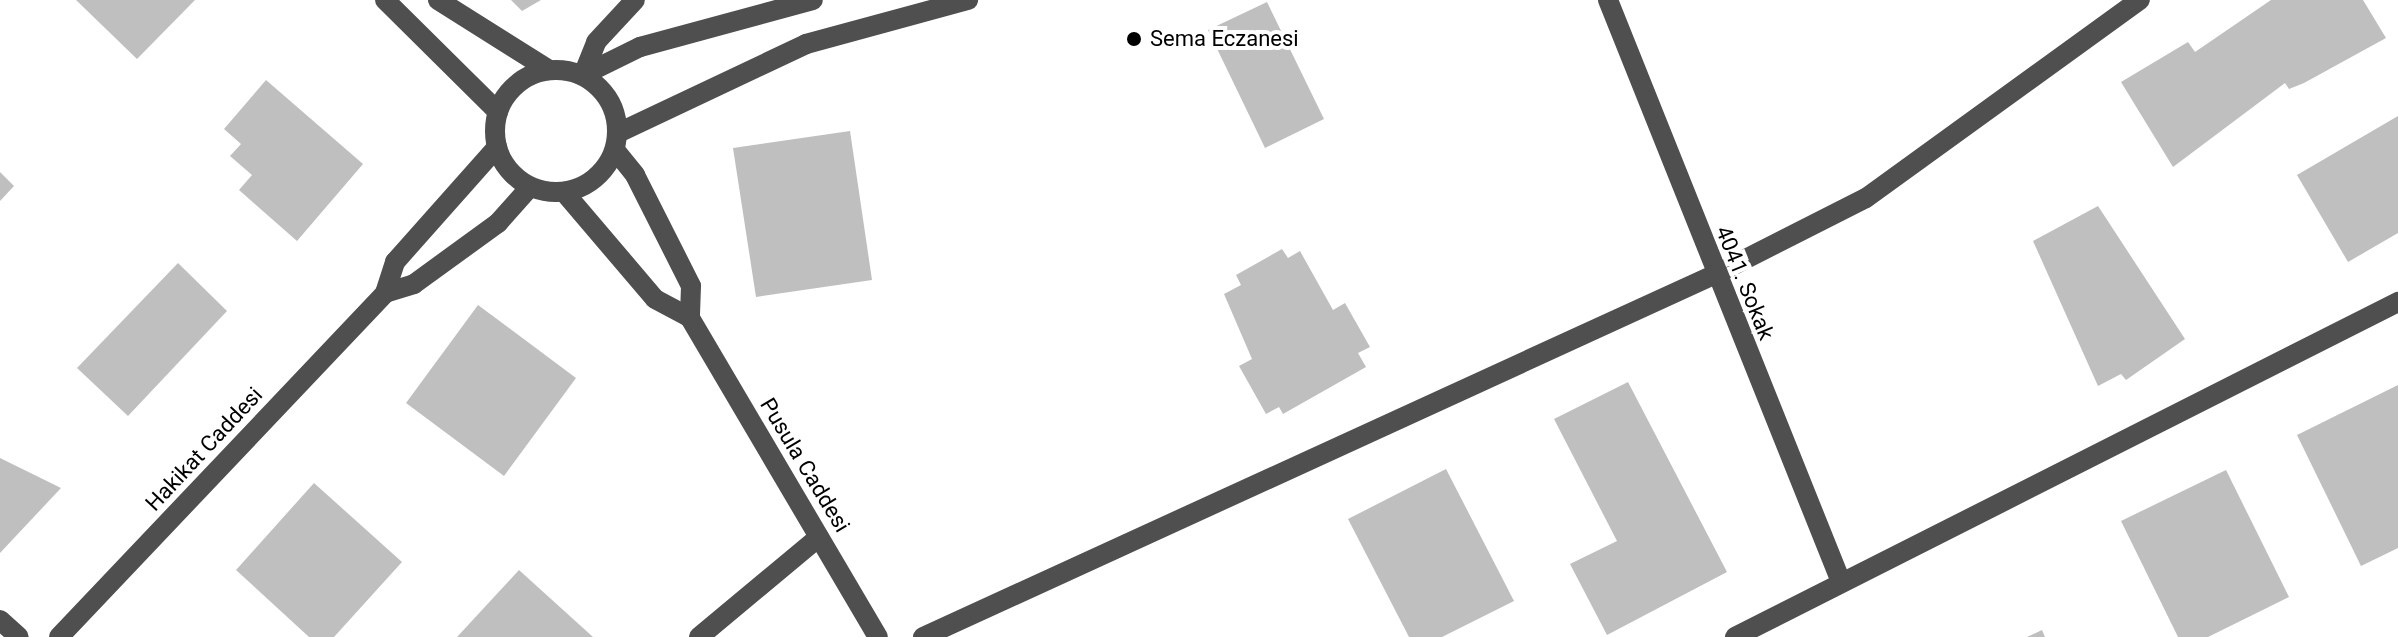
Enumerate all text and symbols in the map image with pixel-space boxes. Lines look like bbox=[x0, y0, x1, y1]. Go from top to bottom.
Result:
place label: Sema Eczanesi bbox=[1150, 26, 1299, 52]
marker: Sema Eczanesi bbox=[1125, 30, 1143, 48]
street label: 4041. Sokak bbox=[1710, 222, 1780, 344]
street label: Hakikat Caddesi bbox=[140, 382, 268, 516]
street label: Pusula Caddesi bbox=[755, 393, 855, 537]

